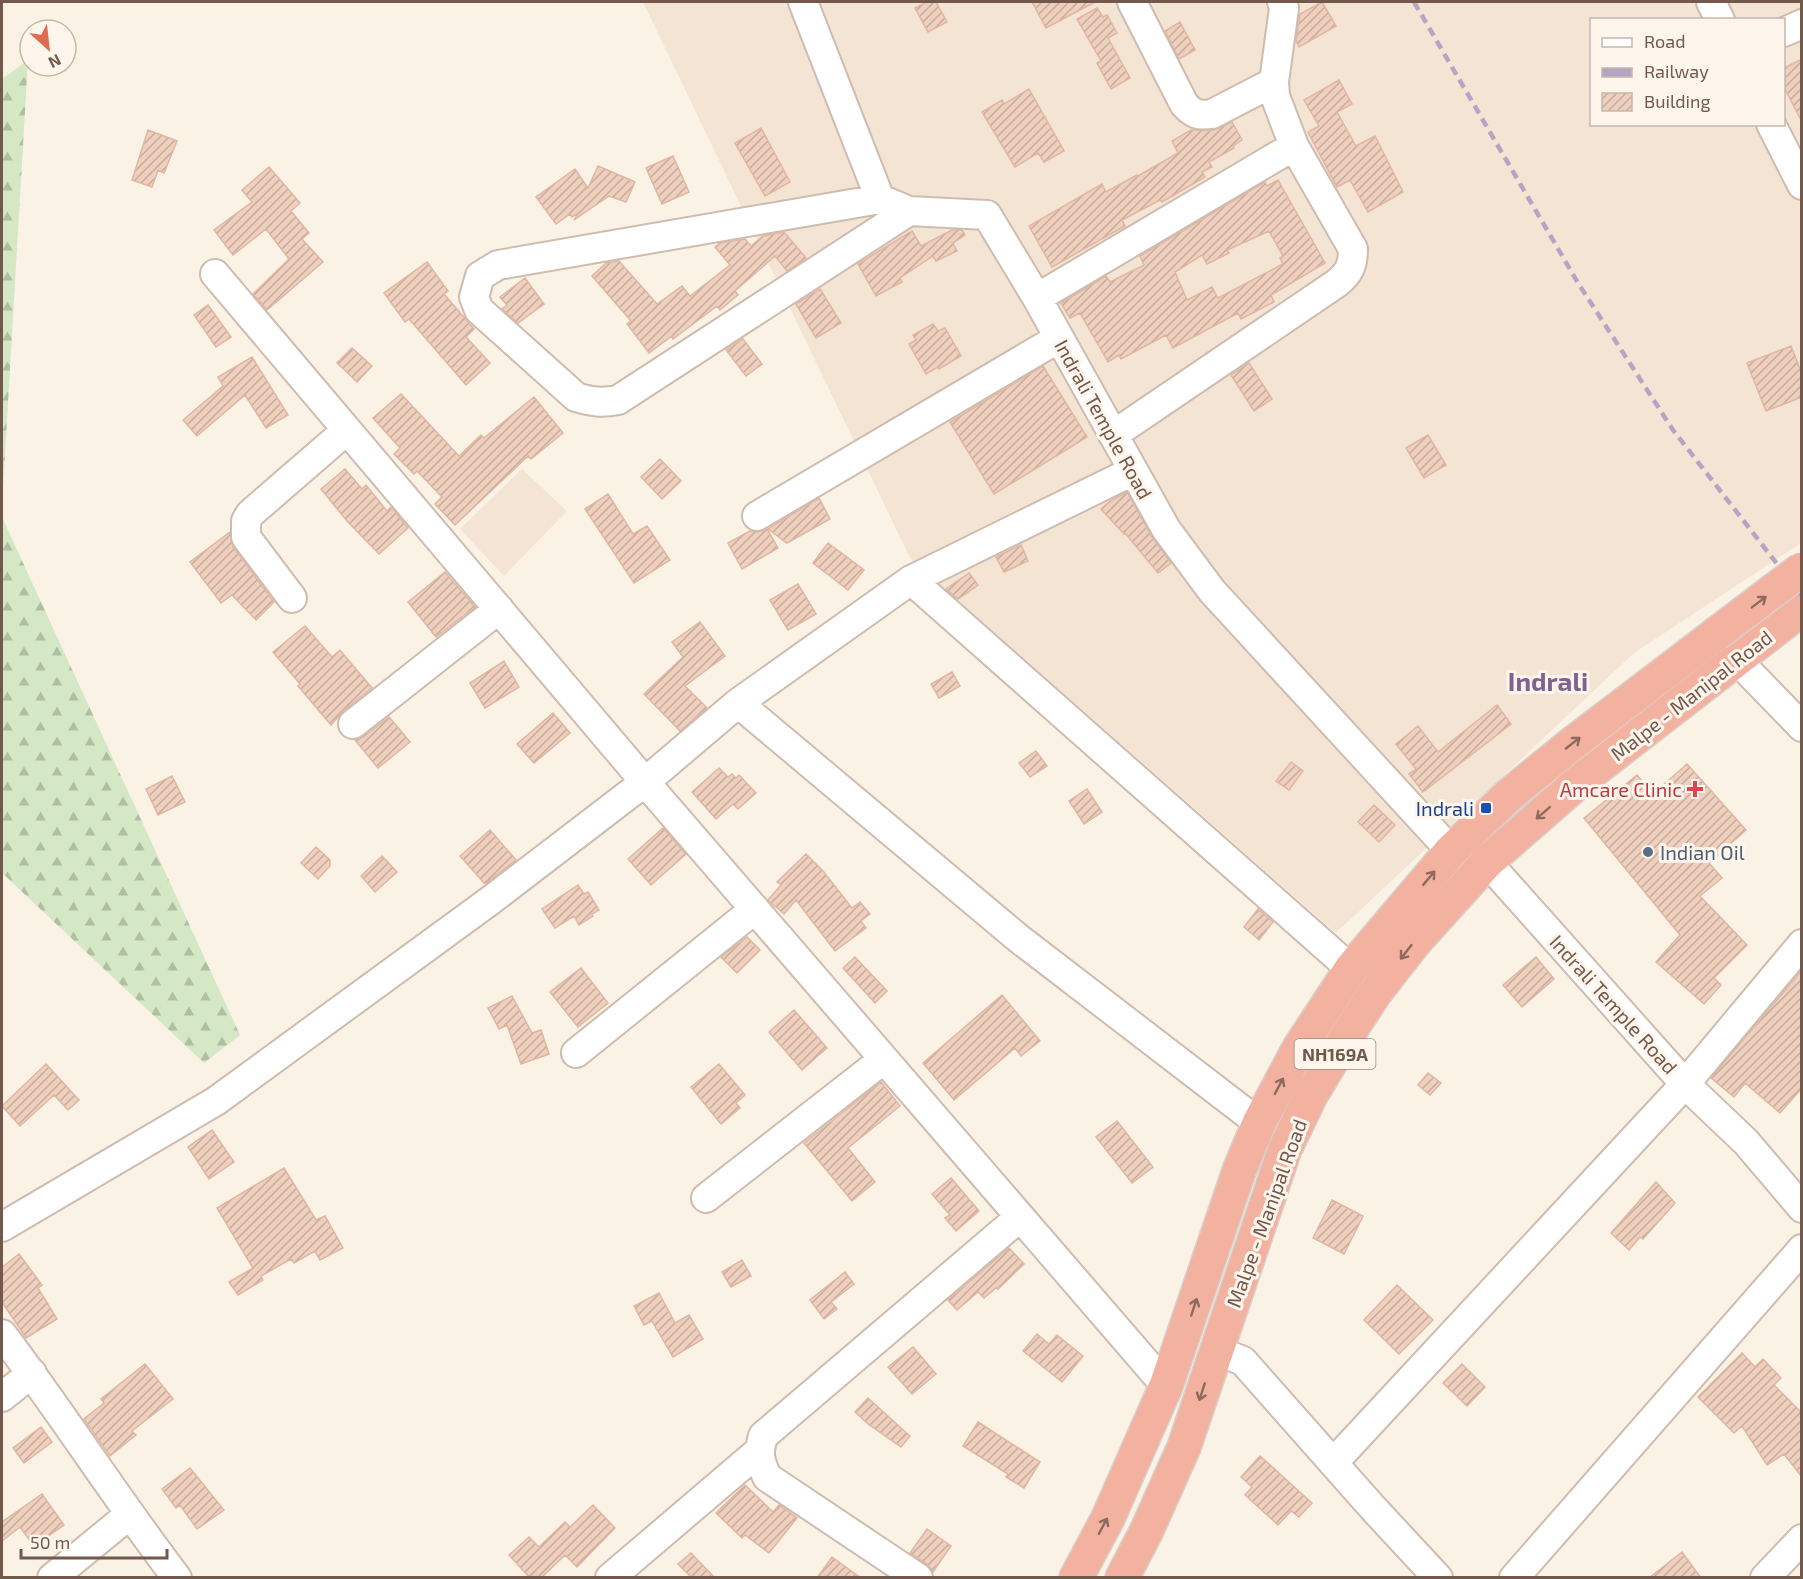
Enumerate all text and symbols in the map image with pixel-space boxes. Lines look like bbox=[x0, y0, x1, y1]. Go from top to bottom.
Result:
north arrow bbox=[18, 18, 78, 78]
legend bbox=[1590, 18, 1785, 126]
text: Road bbox=[1644, 30, 1685, 52]
text: N bbox=[46, 51, 65, 73]
text: Railway bbox=[1644, 60, 1709, 82]
text: Building bbox=[1644, 90, 1711, 112]
street label: Indrali Temple Road bbox=[1050, 335, 1158, 503]
one-way arrow bbox=[1751, 595, 1767, 608]
street label: Malpe - Manipal Road bbox=[1605, 624, 1777, 766]
district label: Indrali bbox=[1508, 665, 1588, 696]
one-way arrow bbox=[1565, 737, 1581, 750]
place label: Amcare Clinic bbox=[1560, 777, 1682, 801]
marker: Amcare Clinic bbox=[1686, 780, 1704, 798]
place label: Indrali bbox=[1416, 796, 1474, 820]
marker: Indrali bbox=[1479, 801, 1493, 815]
one-way arrow bbox=[1536, 806, 1551, 820]
place label: Indian Oil bbox=[1660, 840, 1745, 864]
marker: Indian Oil bbox=[1641, 845, 1655, 859]
one-way arrow bbox=[1422, 870, 1435, 886]
street label: Indrali Temple Road bbox=[1545, 930, 1683, 1078]
one-way arrow bbox=[1400, 944, 1413, 960]
road number: NH169A bbox=[1294, 1039, 1376, 1069]
one-way arrow bbox=[1274, 1078, 1285, 1096]
street label: Malpe - Manipal Road bbox=[1221, 1116, 1311, 1310]
one-way arrow bbox=[1189, 1298, 1200, 1317]
one-way arrow bbox=[1196, 1382, 1207, 1401]
one-way arrow bbox=[1098, 1517, 1110, 1535]
scale bar bbox=[21, 1522, 166, 1560]
text: 50 m bbox=[30, 1531, 70, 1553]

